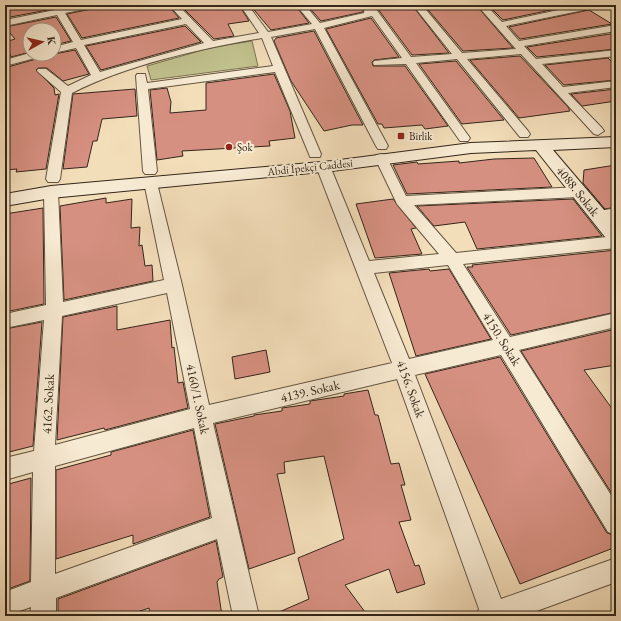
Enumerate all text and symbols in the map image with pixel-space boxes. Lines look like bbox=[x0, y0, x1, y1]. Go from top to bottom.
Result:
north arrow bbox=[22, 22, 62, 62]
text: K bbox=[44, 35, 60, 46]
place label: Birlik bbox=[409, 129, 433, 143]
marker: Birlik bbox=[396, 131, 406, 141]
place label: Şok bbox=[237, 140, 253, 154]
marker: Şok bbox=[224, 142, 234, 152]
street label: Abdi İpekçi Caddesi bbox=[266, 156, 354, 179]
street label: 4088. Sokak bbox=[552, 162, 604, 220]
street label: 4150. Sokak bbox=[479, 309, 526, 370]
street label: 4156. Sokak bbox=[393, 358, 430, 421]
street label: 4160/1. Sokak bbox=[182, 362, 214, 437]
street label: 4162. Sokak bbox=[38, 373, 58, 435]
street label: 4139. Sokak bbox=[279, 376, 342, 406]

